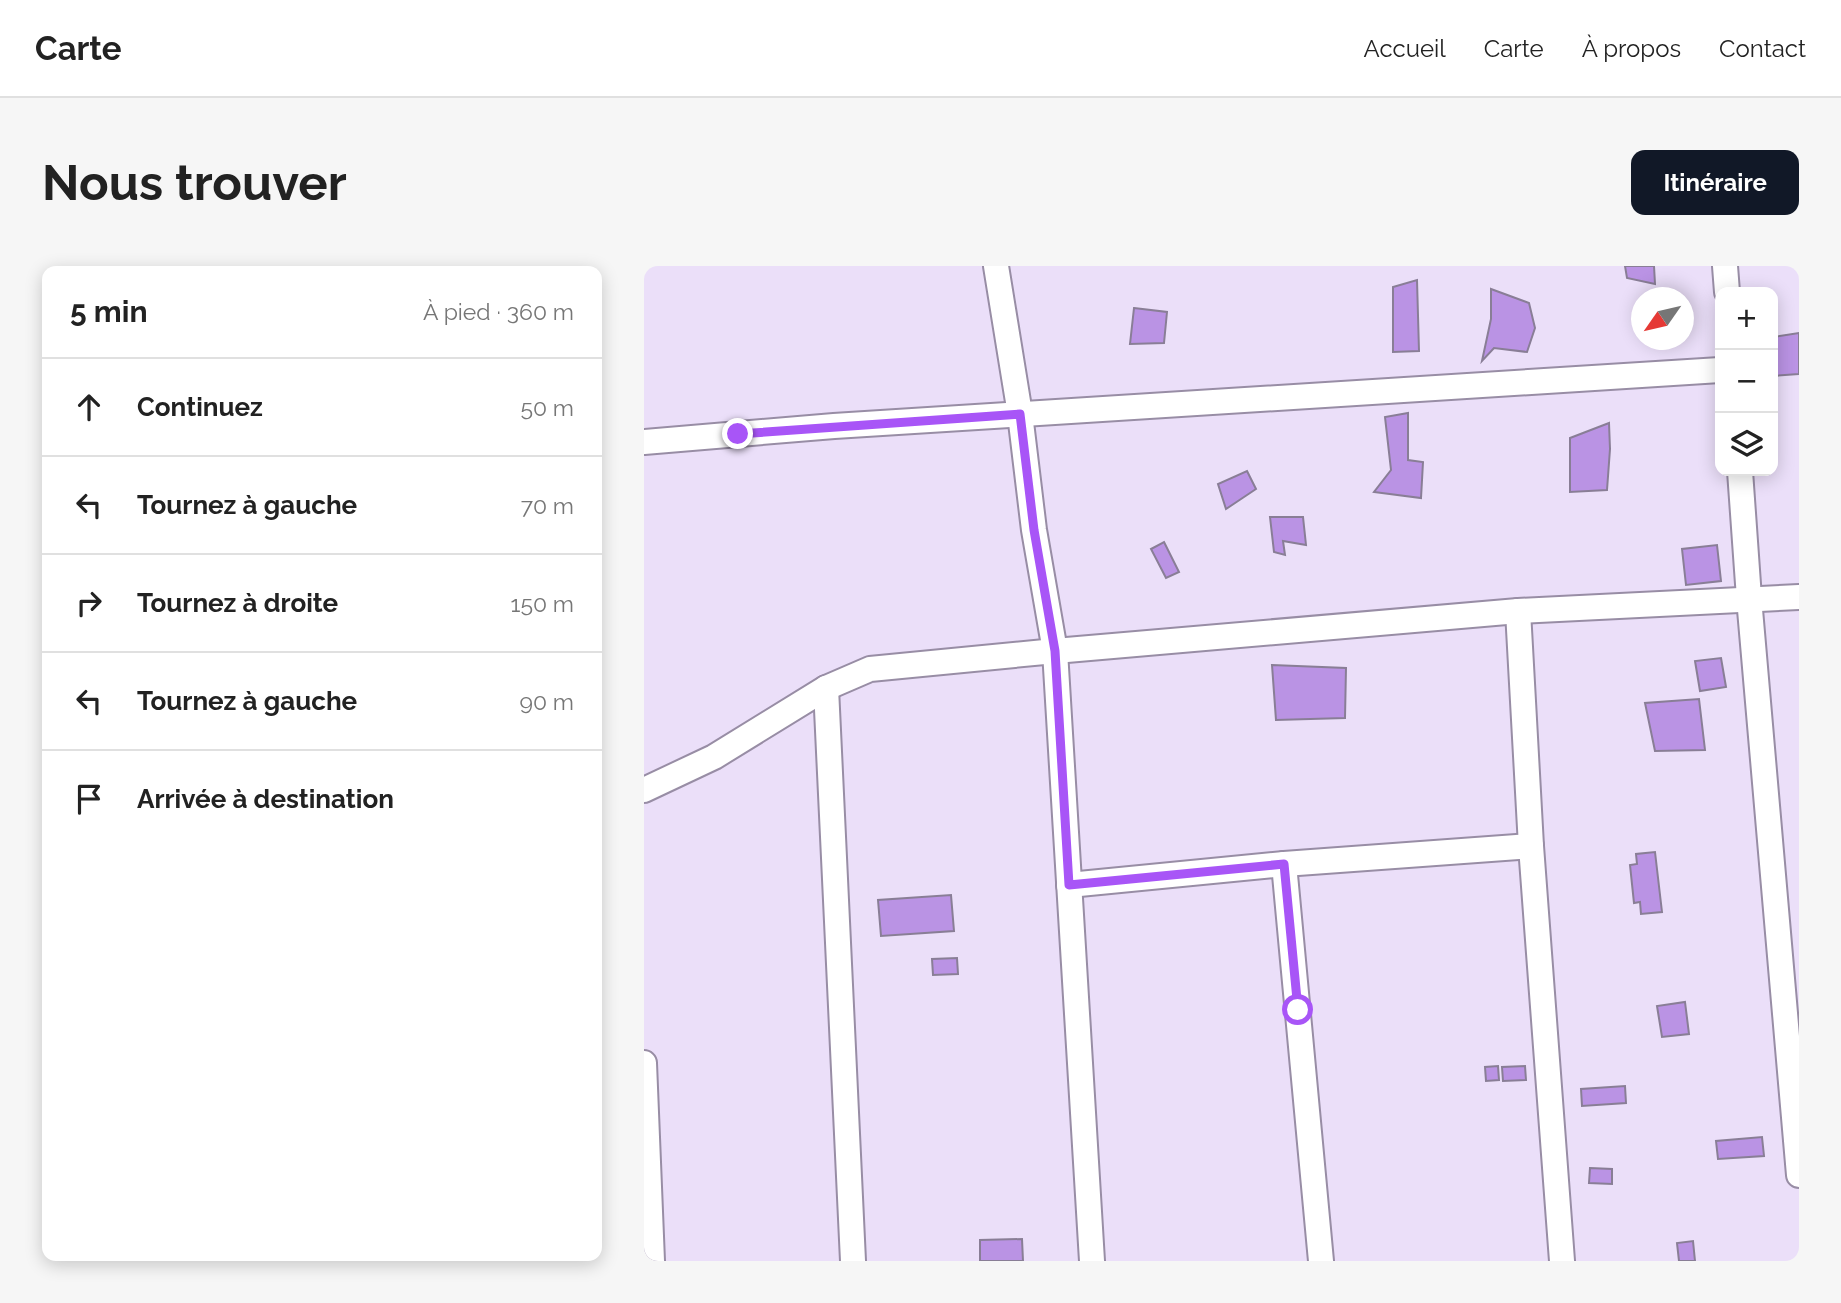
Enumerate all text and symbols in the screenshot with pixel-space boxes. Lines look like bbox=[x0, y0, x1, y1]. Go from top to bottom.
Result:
text: Carte bbox=[35, 29, 122, 68]
text: Accueil bbox=[1364, 34, 1446, 63]
text: Carte bbox=[1484, 34, 1544, 63]
text: À propos bbox=[1582, 34, 1681, 63]
text: Contact bbox=[1719, 34, 1806, 63]
button: Itinéraire bbox=[1631, 150, 1799, 215]
text: Nous trouver bbox=[42, 154, 347, 211]
north arrow bbox=[1631, 287, 1694, 350]
map controls bbox=[1715, 287, 1778, 476]
button: + bbox=[1715, 287, 1778, 350]
text: 5 min bbox=[70, 294, 148, 329]
text: À pied · 360 m bbox=[423, 298, 574, 325]
button: − bbox=[1715, 350, 1778, 413]
icon: ahead bbox=[70, 388, 108, 426]
text: Continuez bbox=[137, 392, 263, 422]
text: 50 m bbox=[520, 394, 574, 421]
button: layers bbox=[1715, 413, 1778, 476]
route end bbox=[722, 418, 753, 449]
icon: left bbox=[70, 486, 108, 524]
text: Tournez à gauche bbox=[137, 490, 357, 520]
text: 70 m bbox=[521, 492, 574, 519]
icon: right bbox=[70, 584, 108, 622]
text: Tournez à droite bbox=[137, 588, 338, 618]
text: 150 m bbox=[511, 590, 574, 617]
icon: left bbox=[70, 682, 108, 720]
text: Tournez à gauche bbox=[137, 686, 357, 716]
text: 90 m bbox=[519, 688, 574, 715]
icon: arrive bbox=[70, 780, 108, 818]
text: Arrivée à destination bbox=[137, 784, 394, 814]
route start bbox=[1282, 994, 1313, 1025]

